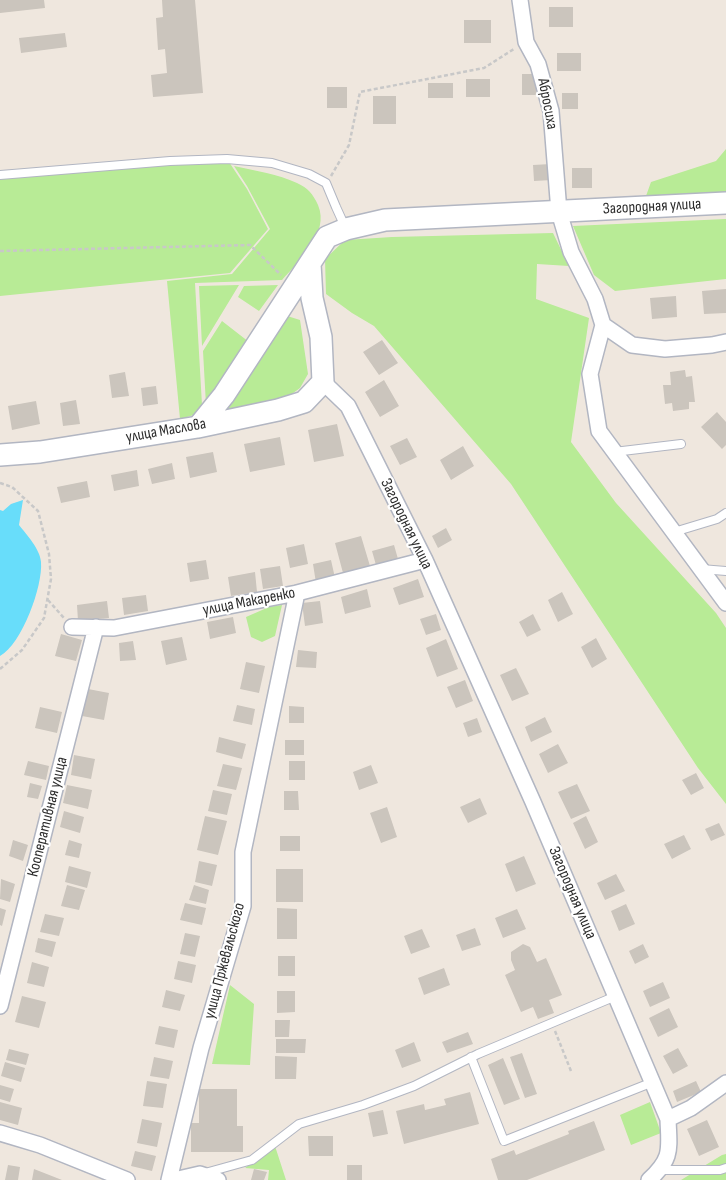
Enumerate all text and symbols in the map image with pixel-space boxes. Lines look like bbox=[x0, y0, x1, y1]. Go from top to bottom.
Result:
street label: Абросиха bbox=[533, 77, 561, 131]
street label: Загородная улица bbox=[602, 195, 702, 219]
street label: улица Маслова bbox=[124, 415, 208, 447]
street label: Загородная улица bbox=[376, 476, 436, 572]
street label: улица Макаренко bbox=[201, 584, 297, 620]
street label: Кооперативная улица bbox=[24, 755, 72, 879]
street label: Загородная улица bbox=[544, 844, 600, 942]
street label: улица Пржевальского bbox=[200, 901, 250, 1021]

